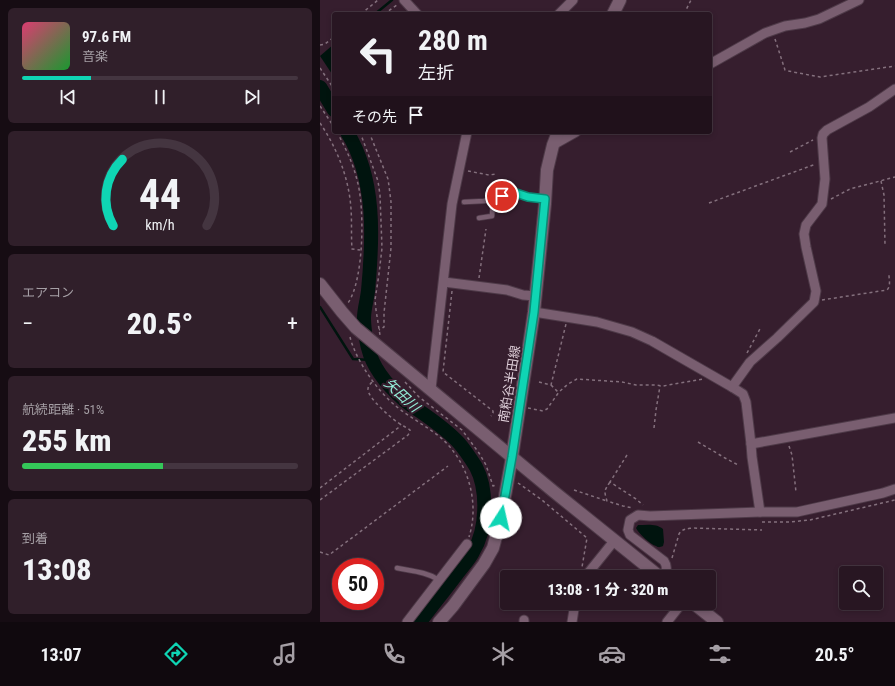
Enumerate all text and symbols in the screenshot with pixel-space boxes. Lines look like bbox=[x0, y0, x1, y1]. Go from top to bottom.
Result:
text: 280 m bbox=[418, 24, 488, 57]
text: 97.6 FM bbox=[82, 28, 131, 46]
icon: left bbox=[352, 28, 404, 80]
text: 音楽 bbox=[82, 49, 108, 64]
text: 左折 bbox=[418, 62, 454, 83]
icon: previous bbox=[57, 86, 79, 108]
icon: pause bbox=[149, 86, 171, 108]
icon: next bbox=[241, 86, 263, 108]
icon: arrive bbox=[405, 104, 427, 126]
text: その先 bbox=[352, 108, 397, 126]
text: 44 bbox=[139, 170, 181, 219]
pin bbox=[485, 179, 519, 213]
icon: arrive bbox=[491, 185, 513, 207]
text: km/h bbox=[145, 217, 175, 233]
text: エアコン bbox=[22, 285, 74, 300]
text: 20.5° bbox=[127, 306, 193, 341]
text: − bbox=[22, 311, 33, 336]
text: + bbox=[287, 311, 298, 336]
street label: 南粕谷半田線 bbox=[496, 344, 523, 424]
water label: 矢田川 bbox=[381, 375, 424, 417]
text: 航続距離 · 51% bbox=[22, 402, 104, 417]
text: 255 km bbox=[22, 423, 111, 458]
position arrow bbox=[480, 497, 522, 539]
text: 到着 bbox=[22, 531, 48, 546]
text: 13:08 bbox=[22, 552, 91, 587]
speed limit sign: 50 bbox=[332, 558, 384, 610]
map controls bbox=[839, 566, 883, 610]
button: search bbox=[839, 566, 883, 610]
text: 13:08 · 1 分 · 320 m bbox=[548, 581, 668, 599]
icon: directions bbox=[162, 640, 190, 668]
icon: music bbox=[271, 640, 299, 668]
icon: phone bbox=[380, 640, 408, 668]
icon: climate bbox=[489, 640, 517, 668]
icon: car bbox=[598, 640, 626, 668]
icon: filters bbox=[706, 640, 734, 668]
text: 13:07 bbox=[40, 644, 82, 665]
text: 20.5° bbox=[815, 644, 855, 665]

